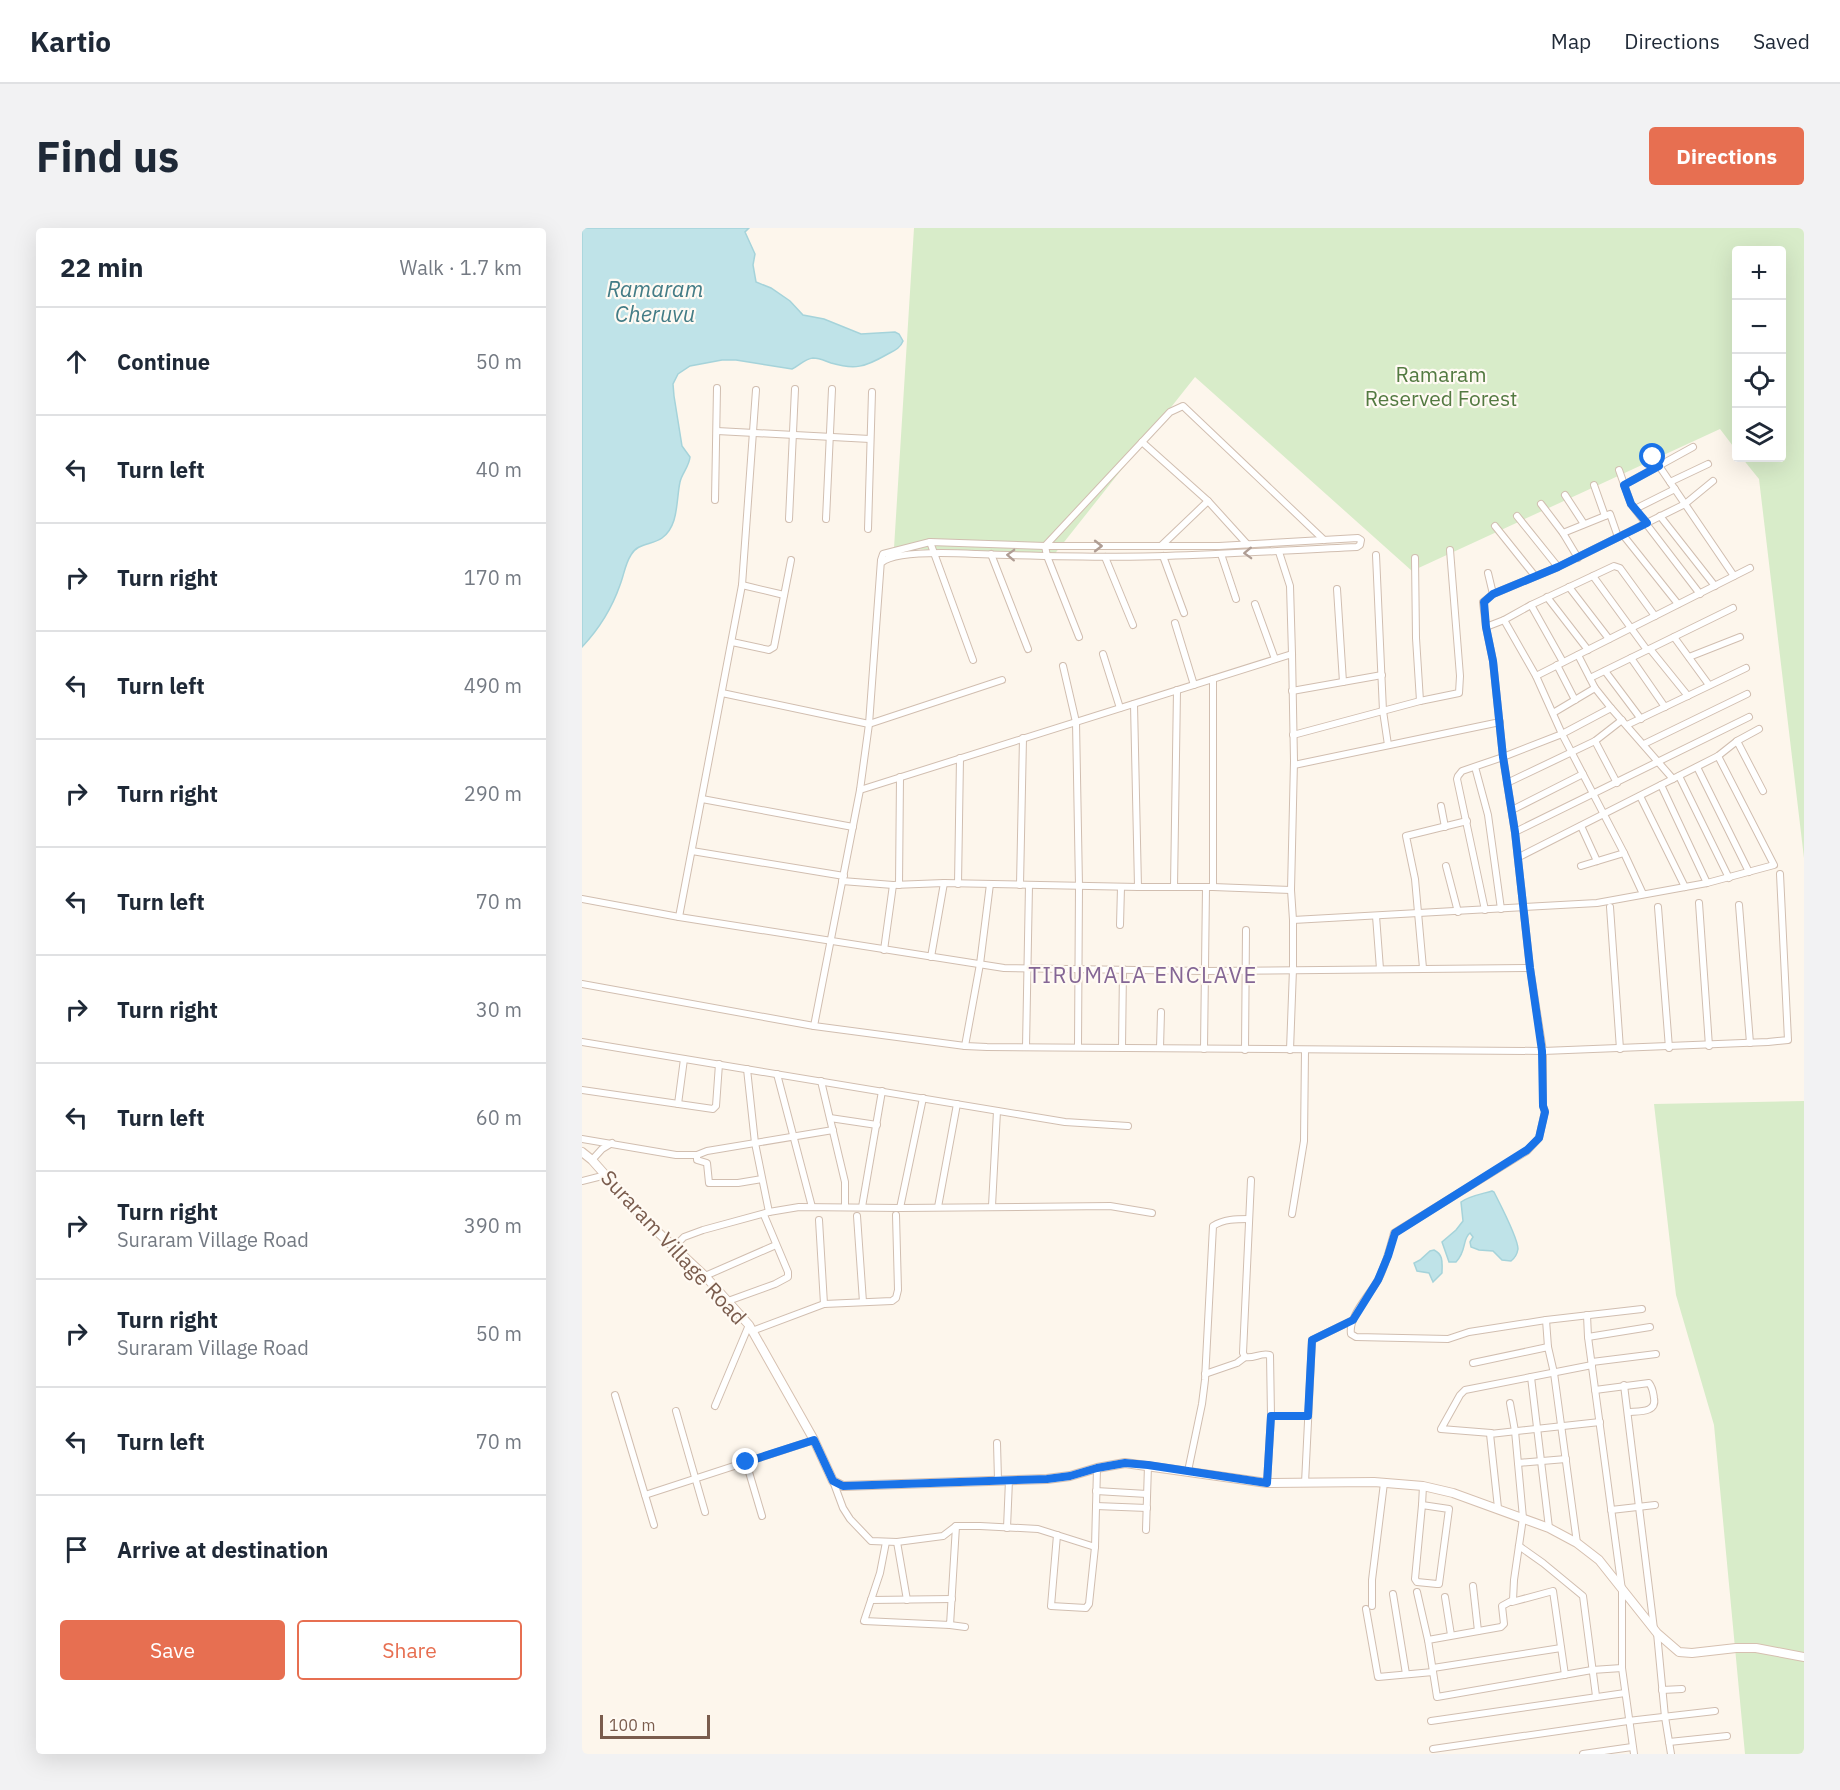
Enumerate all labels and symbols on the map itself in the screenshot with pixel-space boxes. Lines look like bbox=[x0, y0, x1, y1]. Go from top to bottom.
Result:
water label: Ramaram Cheruvu bbox=[607, 274, 703, 328]
park label: Ramaram Reserved Forest bbox=[1365, 360, 1517, 412]
route start bbox=[1639, 443, 1665, 469]
one-way arrow bbox=[1094, 540, 1103, 552]
one-way arrow bbox=[1244, 547, 1253, 560]
one-way arrow bbox=[1007, 549, 1016, 561]
district label: TIRUMALA ENCLAVE bbox=[1028, 960, 1258, 989]
street label: Suraram Village Road bbox=[595, 1164, 753, 1330]
route end bbox=[732, 1448, 758, 1474]
scale bar bbox=[600, 1712, 710, 1740]

